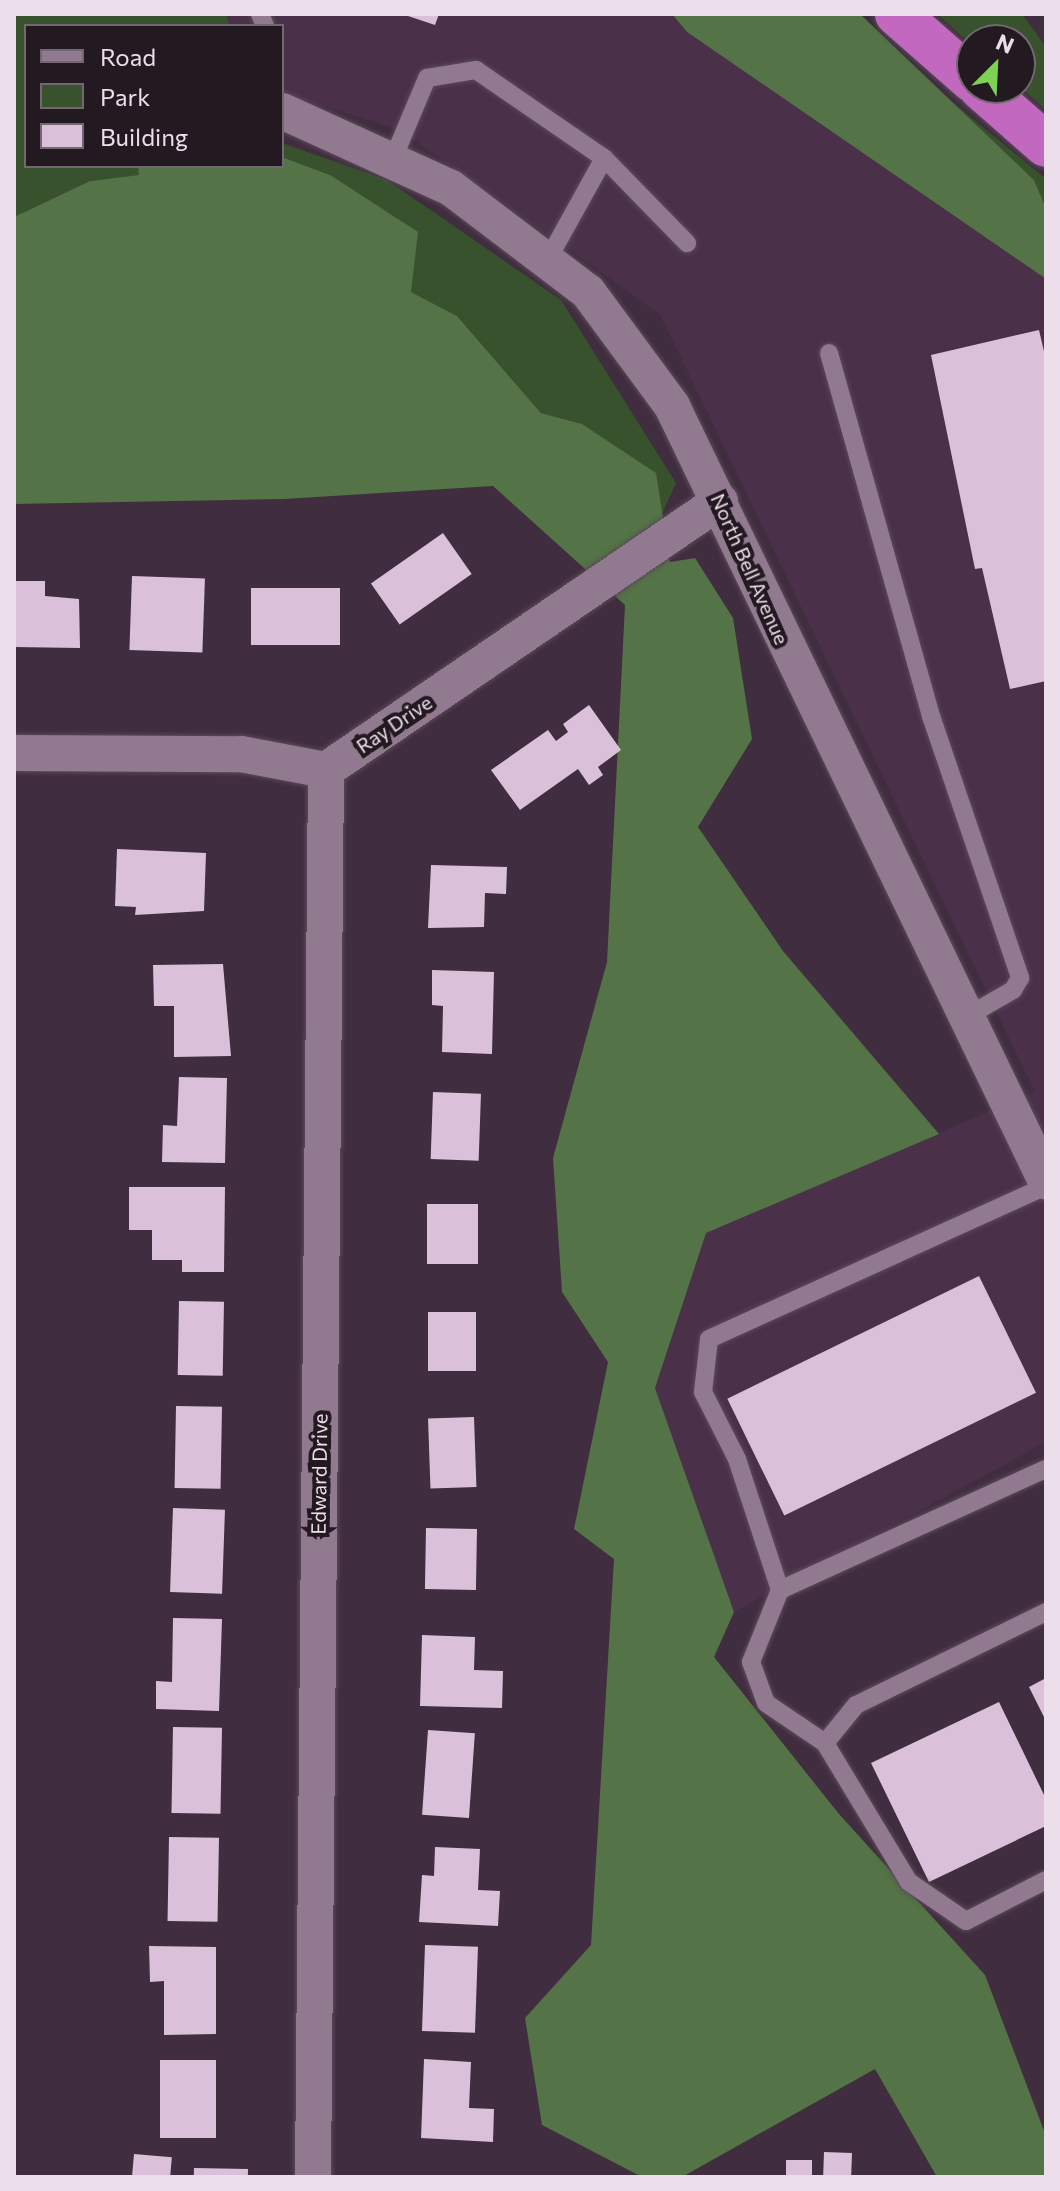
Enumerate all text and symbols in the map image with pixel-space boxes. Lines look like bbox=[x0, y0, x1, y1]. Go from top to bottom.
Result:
legend bbox=[24, 24, 284, 168]
north arrow bbox=[956, 24, 1036, 104]
text: N bbox=[992, 28, 1018, 59]
text: Road bbox=[100, 42, 156, 71]
text: Park bbox=[100, 82, 150, 111]
text: Building bbox=[100, 122, 188, 151]
street label: North Bell Avenue bbox=[706, 490, 794, 648]
street label: Ray Drive bbox=[352, 690, 436, 758]
street label: Edward Drive bbox=[306, 1413, 332, 1535]

